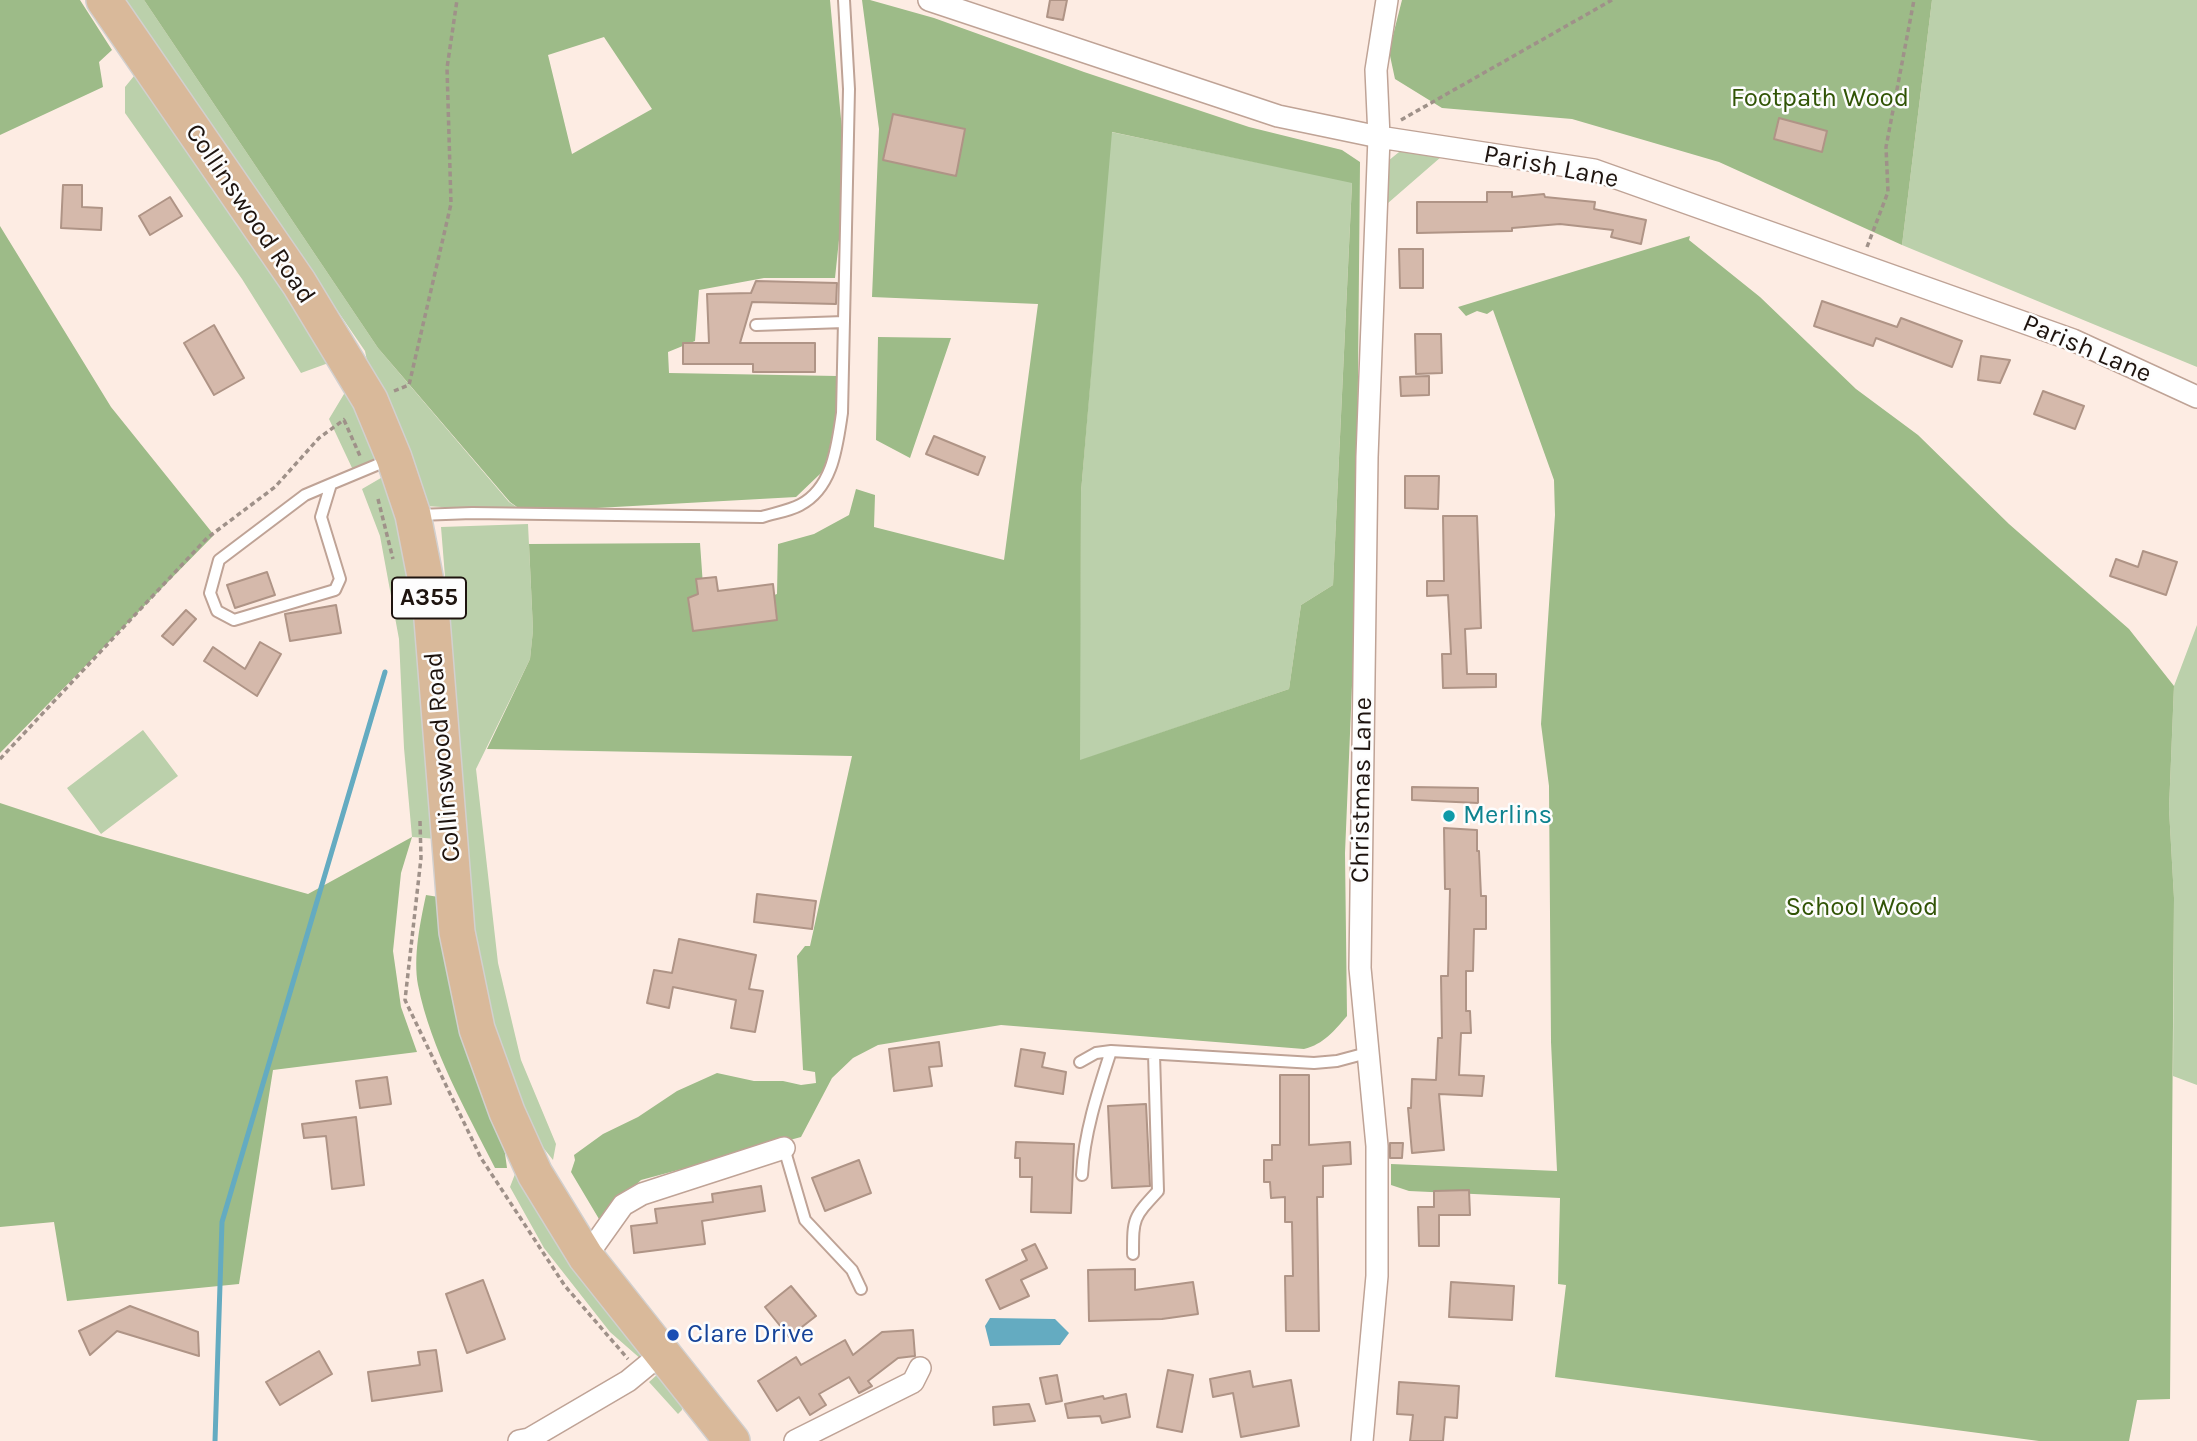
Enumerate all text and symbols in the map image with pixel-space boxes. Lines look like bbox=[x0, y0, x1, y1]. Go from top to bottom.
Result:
park label: Footpath Wood bbox=[1731, 83, 1909, 115]
street label: Collinswood Road bbox=[178, 118, 322, 310]
street label: Parish Lane bbox=[1481, 139, 1621, 195]
street label: Parish Lane bbox=[2018, 308, 2156, 390]
road number: A355 bbox=[392, 578, 466, 618]
street label: Collinswood Road bbox=[418, 651, 468, 863]
street label: Christmas Lane bbox=[1345, 697, 1379, 883]
place label: Merlins bbox=[1463, 800, 1552, 832]
marker: Merlins bbox=[1441, 808, 1457, 824]
park label: School Wood bbox=[1786, 892, 1938, 924]
place label: Clare Drive bbox=[687, 1319, 814, 1351]
marker: Clare Drive bbox=[665, 1327, 681, 1343]

